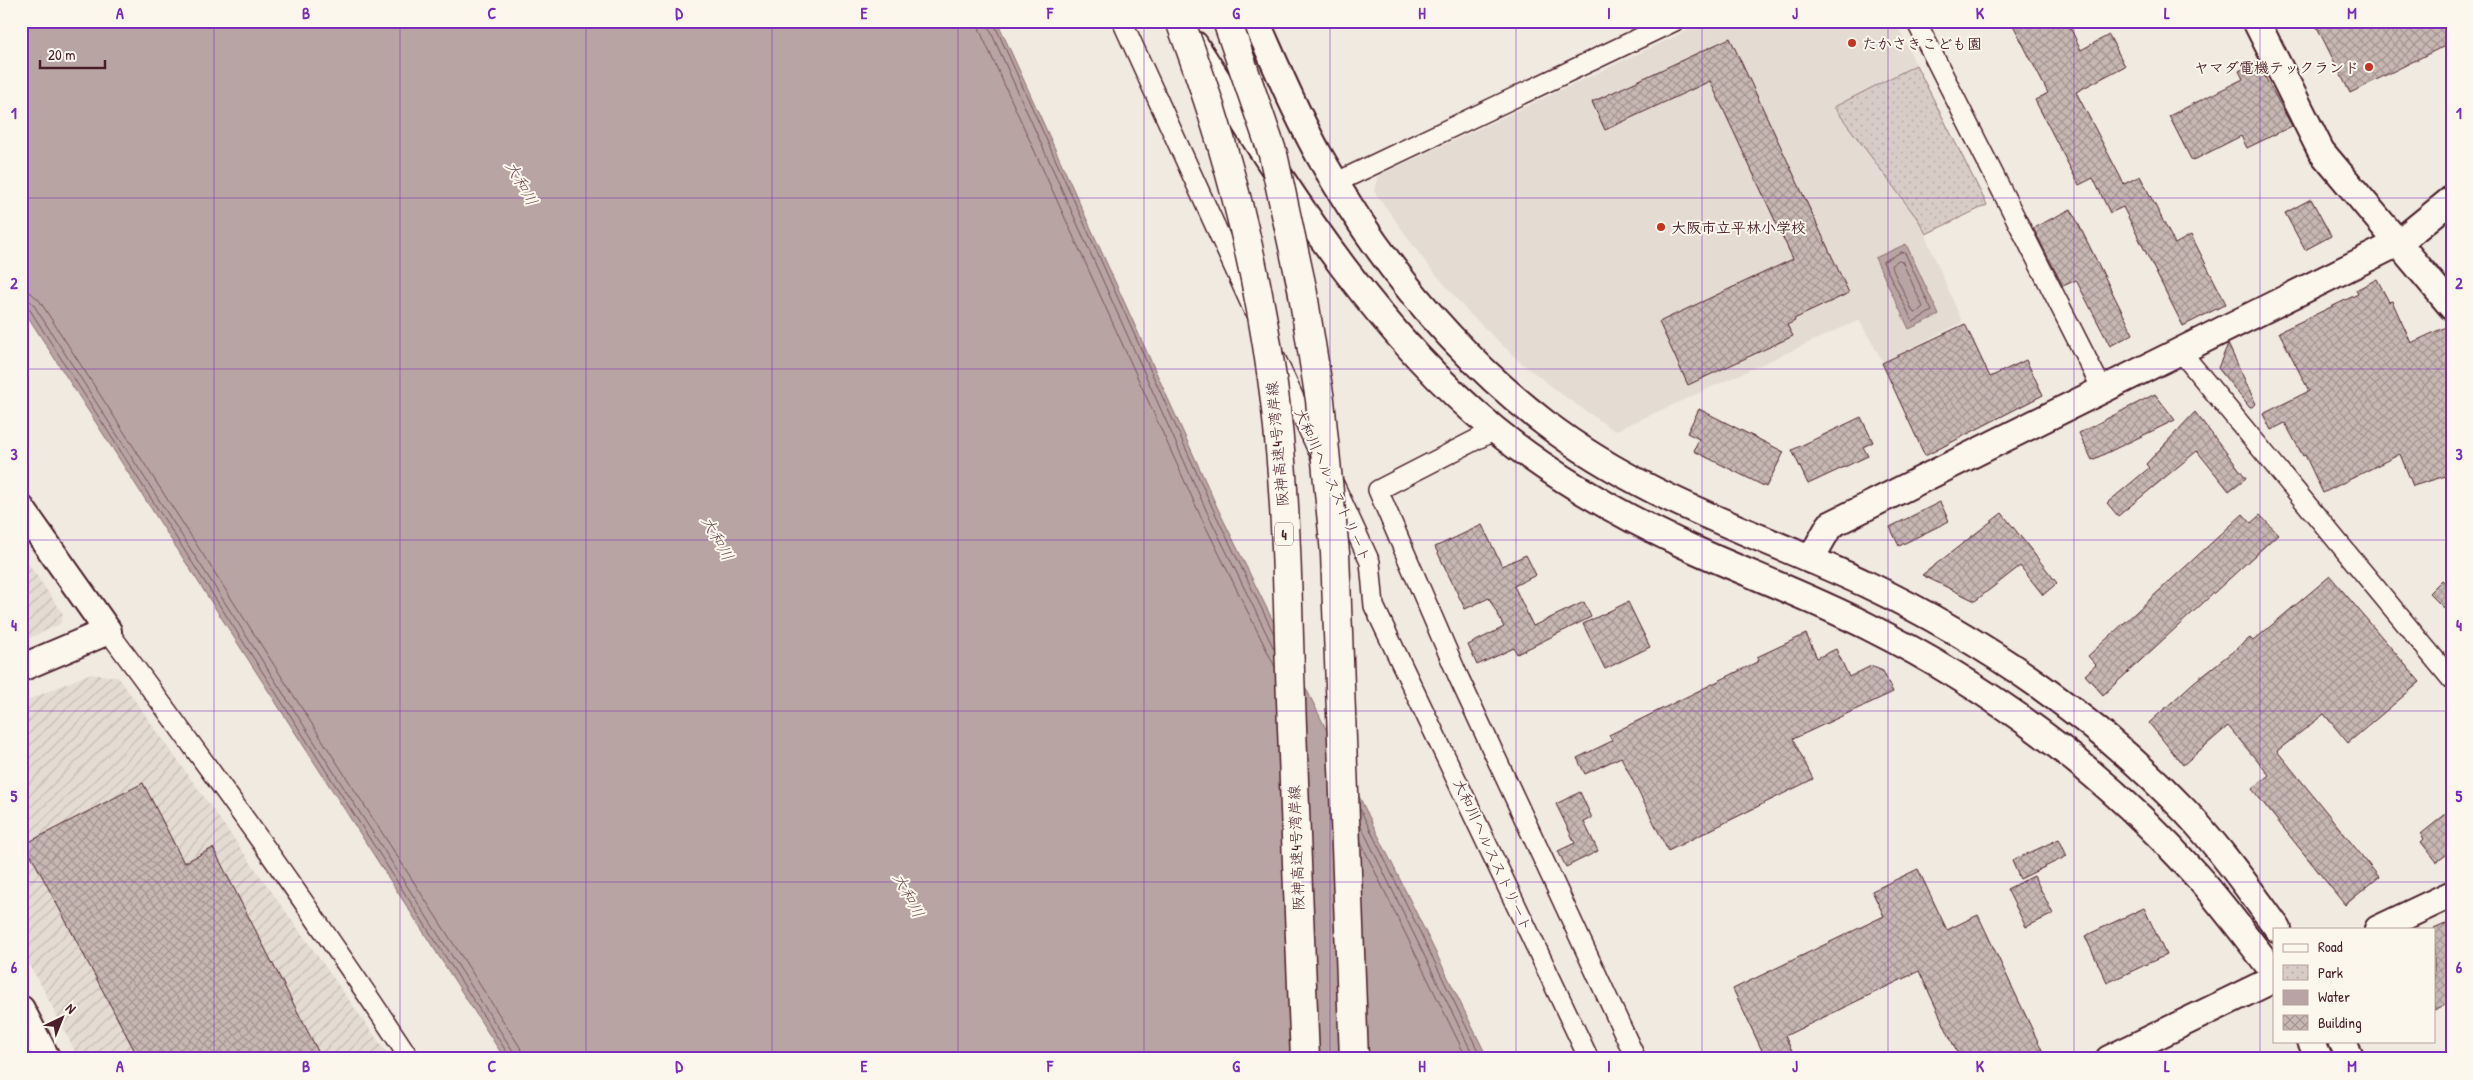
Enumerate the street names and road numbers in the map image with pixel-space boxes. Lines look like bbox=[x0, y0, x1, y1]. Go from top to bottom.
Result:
street label: 阪神高速4号湾岸線 bbox=[1261, 381, 1293, 507]
street label: 大和川ヘルスストリート bbox=[1290, 405, 1376, 565]
road number: 4 bbox=[1275, 522, 1293, 546]
street label: 大和川ヘルスストリート bbox=[1448, 775, 1538, 935]
street label: 阪神高速4号湾岸線 bbox=[1283, 785, 1309, 911]

